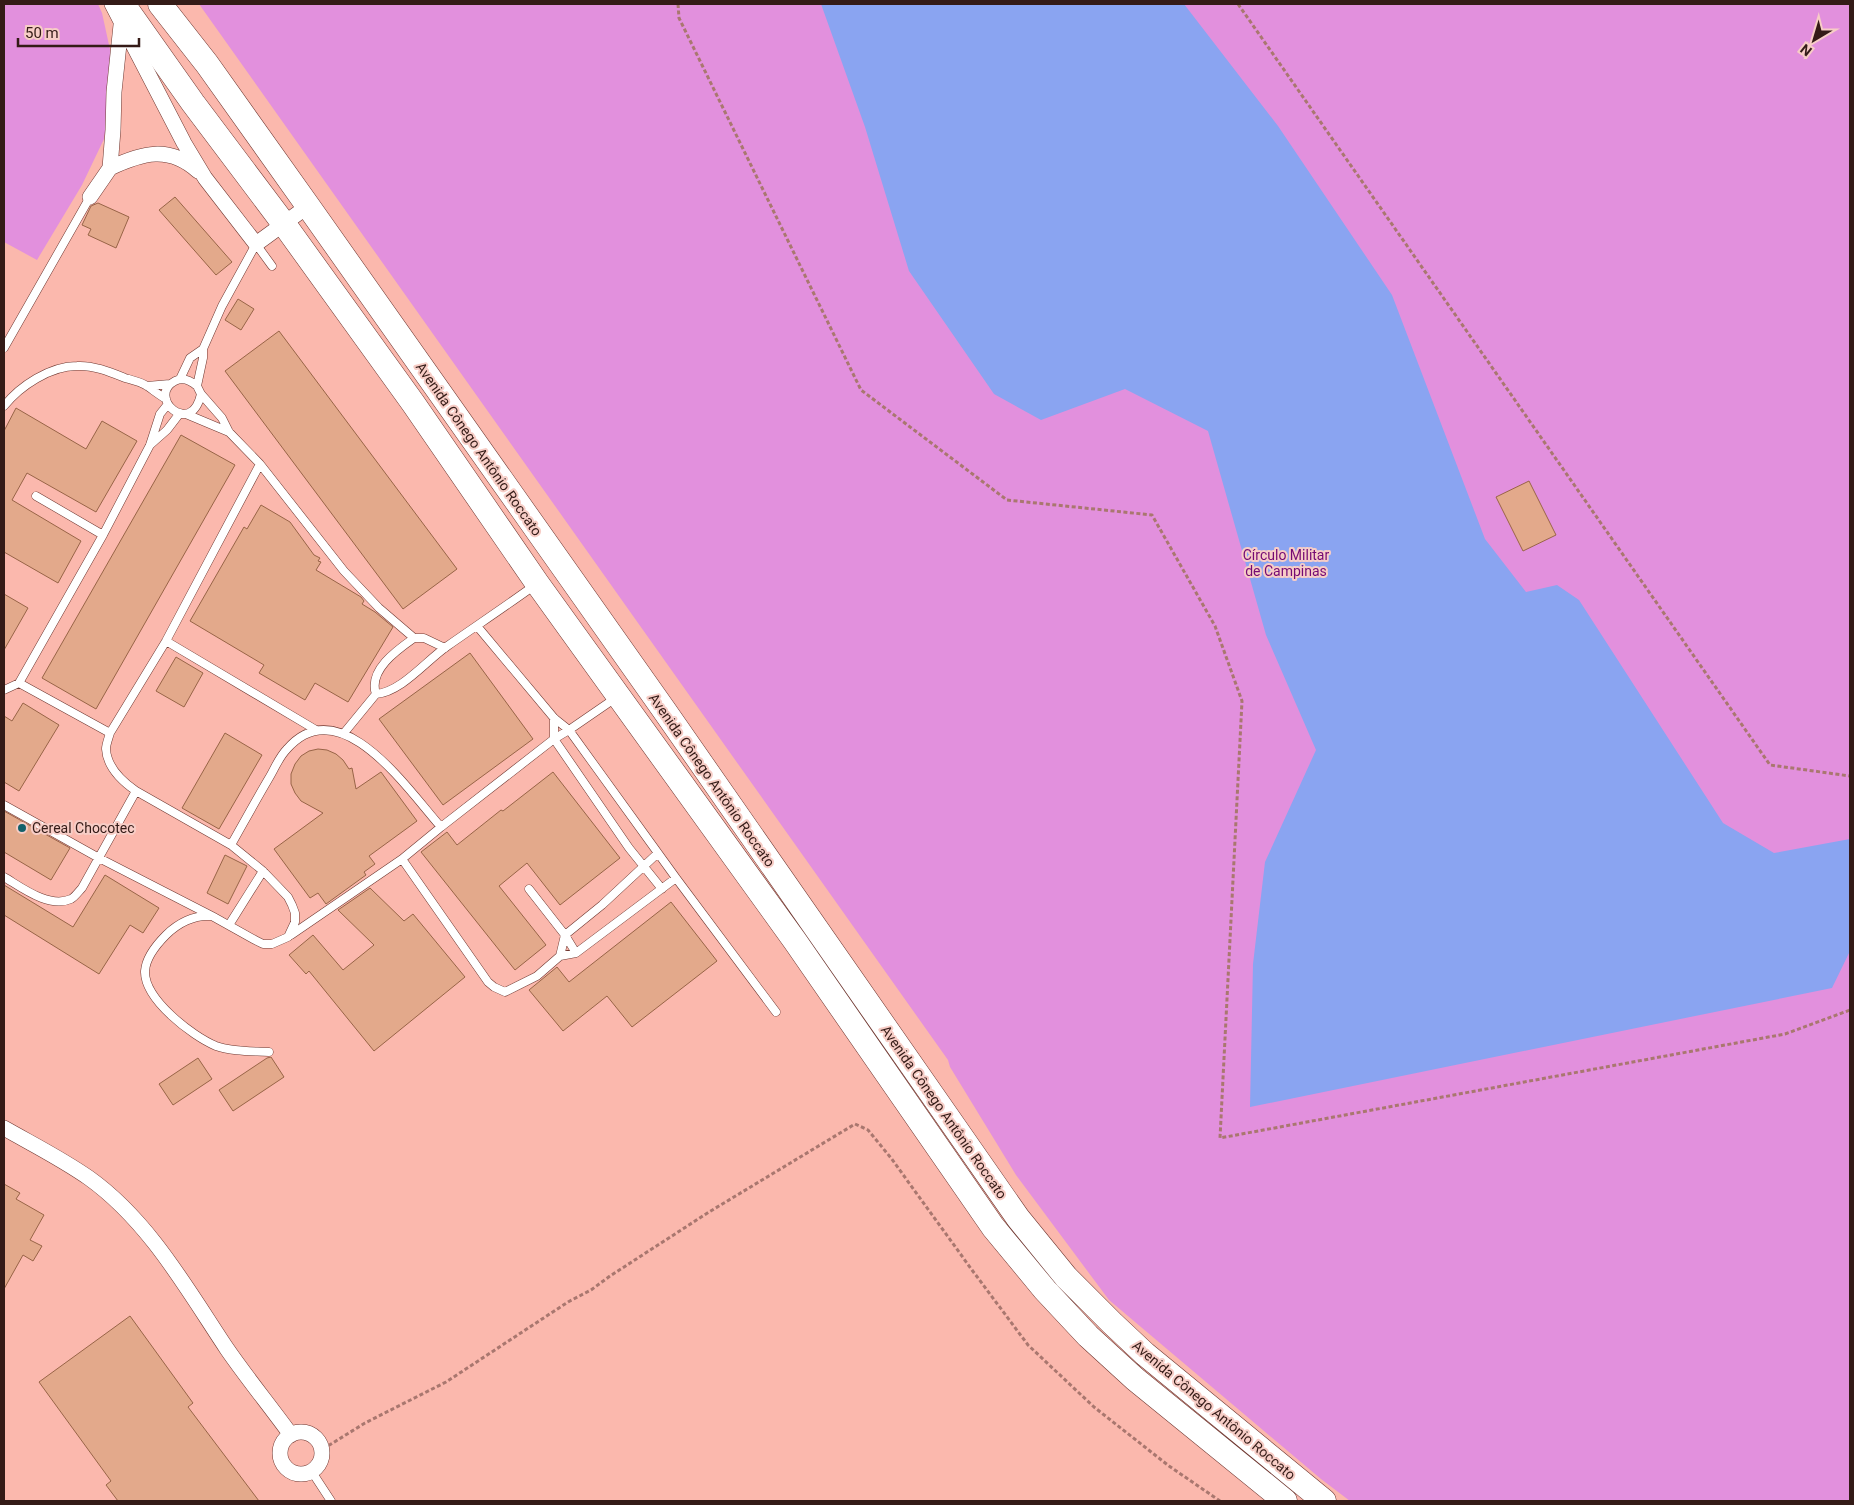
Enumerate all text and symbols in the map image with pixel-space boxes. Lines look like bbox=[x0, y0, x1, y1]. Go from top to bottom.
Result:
scale bar bbox=[18, 15, 139, 47]
north arrow bbox=[1789, 15, 1839, 65]
text: 50 m bbox=[25, 24, 59, 42]
text: N bbox=[1797, 41, 1815, 60]
street label: Avenida Cônego Antônio Roccato bbox=[413, 359, 545, 539]
park label: Círculo Militar de Campinas bbox=[1243, 547, 1329, 579]
street label: Avenida Cônego Antônio Roccato bbox=[646, 690, 778, 870]
place label: Cereal Chocotec bbox=[32, 820, 135, 836]
marker: Cereal Chocotec bbox=[16, 822, 28, 834]
street label: Avenida Cônego Antônio Roccato bbox=[878, 1022, 1010, 1202]
street label: Avenida Cônego Antônio Roccato bbox=[1129, 1337, 1299, 1483]

